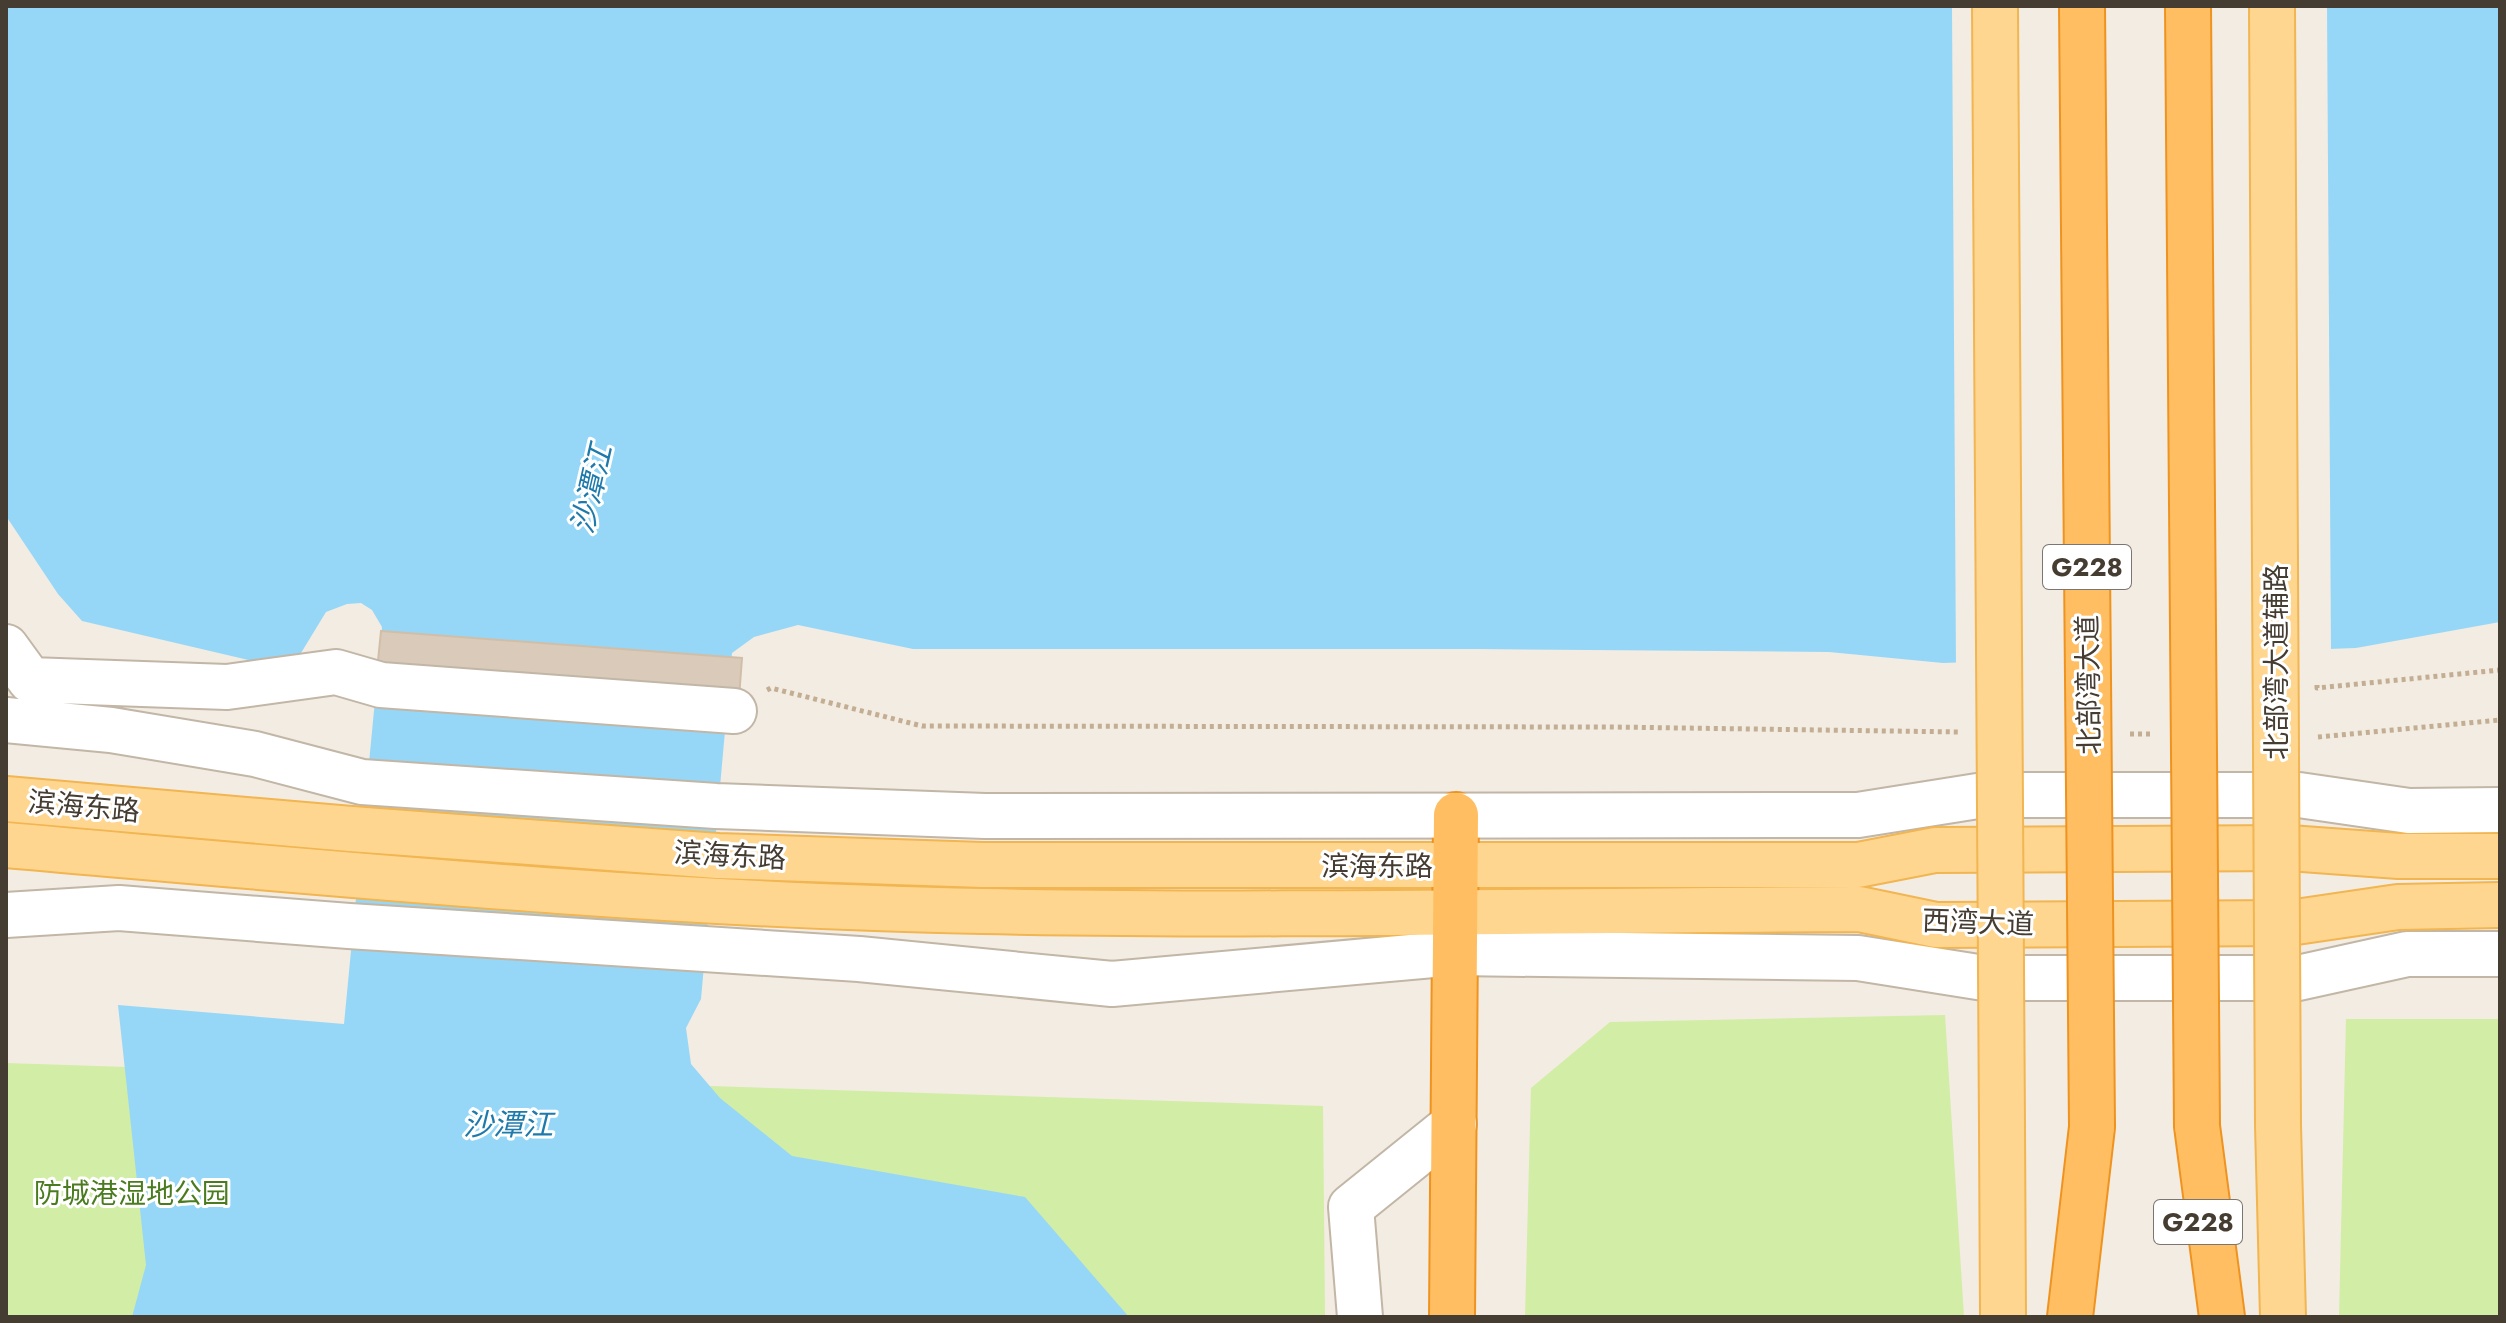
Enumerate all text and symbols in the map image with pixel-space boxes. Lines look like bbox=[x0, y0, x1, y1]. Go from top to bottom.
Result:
water label: 沙潭江 bbox=[560, 437, 623, 538]
road number: G228 bbox=[2043, 545, 2131, 589]
street label: 北部湾大道辅路 bbox=[2256, 564, 2297, 760]
street label: 北部湾大道 bbox=[2067, 615, 2110, 755]
street label: 滨海东路 bbox=[26, 781, 142, 832]
street label: 滨海东路 bbox=[673, 832, 787, 879]
street label: 滨海东路 bbox=[1321, 846, 1433, 887]
street label: 西湾大道 bbox=[1921, 900, 2035, 945]
water label: 沙潭江 bbox=[463, 1103, 556, 1146]
park label: 防城港湿地公园 bbox=[34, 1173, 230, 1214]
road number: G228 bbox=[2154, 1200, 2242, 1244]

